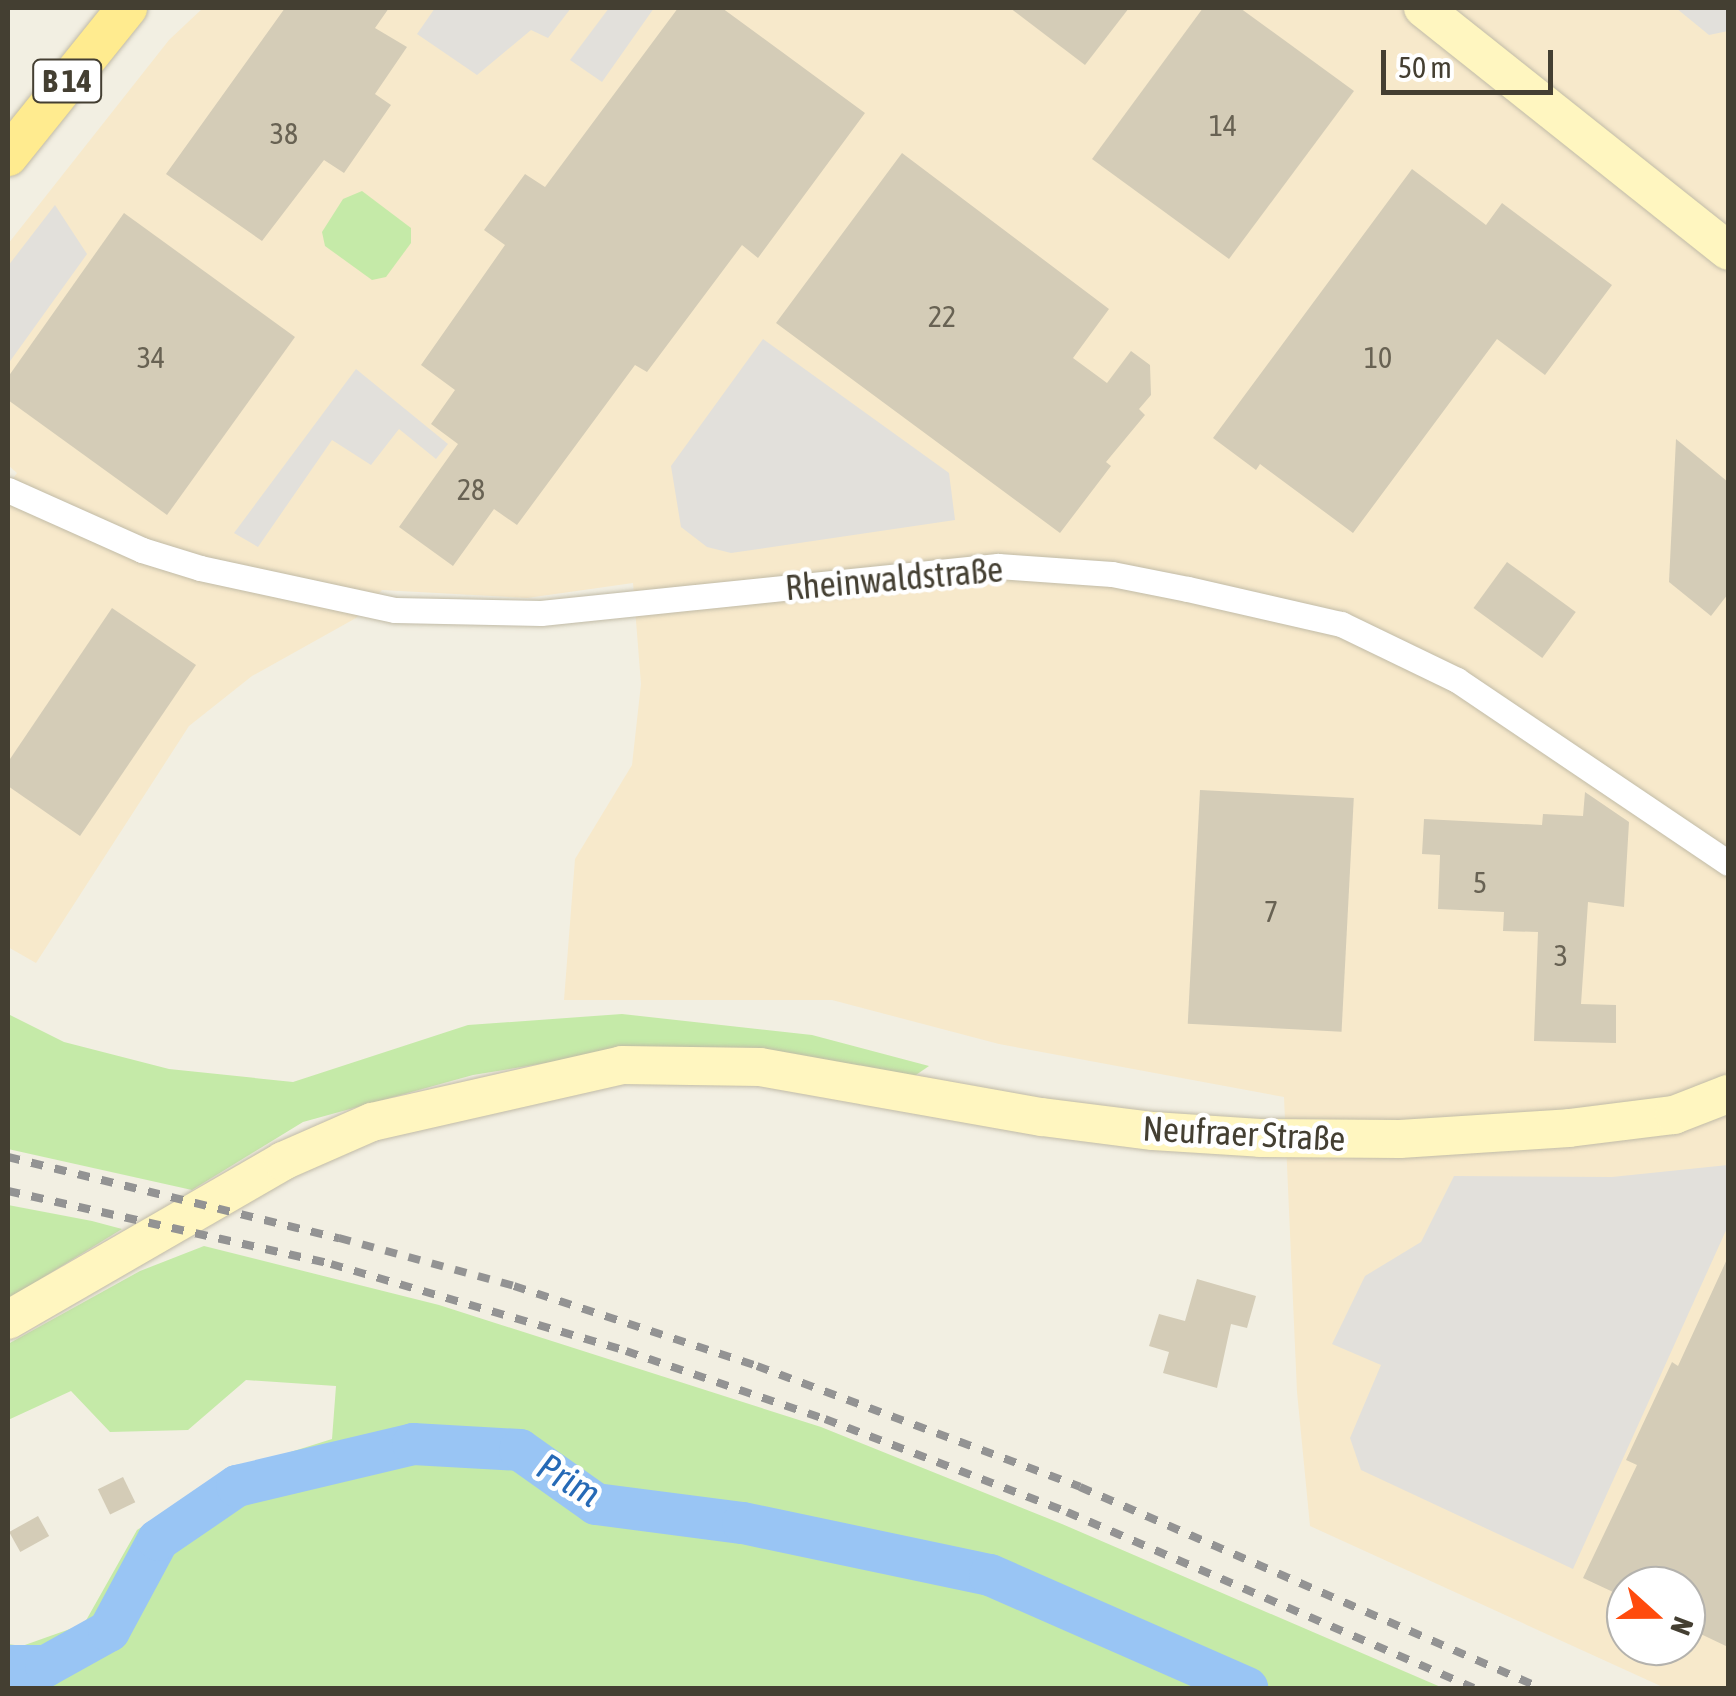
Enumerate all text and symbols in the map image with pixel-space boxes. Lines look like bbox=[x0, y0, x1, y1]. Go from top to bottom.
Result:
scale bar bbox=[1386, 30, 1558, 92]
text: 50 m bbox=[1398, 50, 1452, 84]
road number: B 14 bbox=[32, 54, 102, 108]
house number: 14 bbox=[1209, 107, 1237, 143]
house number: 38 bbox=[270, 115, 298, 151]
house number: 22 bbox=[928, 298, 956, 334]
house number: 34 bbox=[137, 339, 165, 375]
house number: 10 bbox=[1364, 339, 1392, 375]
house number: 28 bbox=[457, 471, 485, 507]
street label: Rheinwaldstraße bbox=[783, 548, 1005, 608]
house number: 5 bbox=[1473, 864, 1487, 900]
house number: 7 bbox=[1264, 893, 1278, 929]
house number: 3 bbox=[1554, 937, 1568, 973]
street label: Neufraer Straße bbox=[1142, 1107, 1346, 1159]
water label: Prim bbox=[529, 1443, 609, 1517]
north arrow bbox=[1606, 1566, 1706, 1666]
text: N bbox=[1664, 1613, 1700, 1639]

